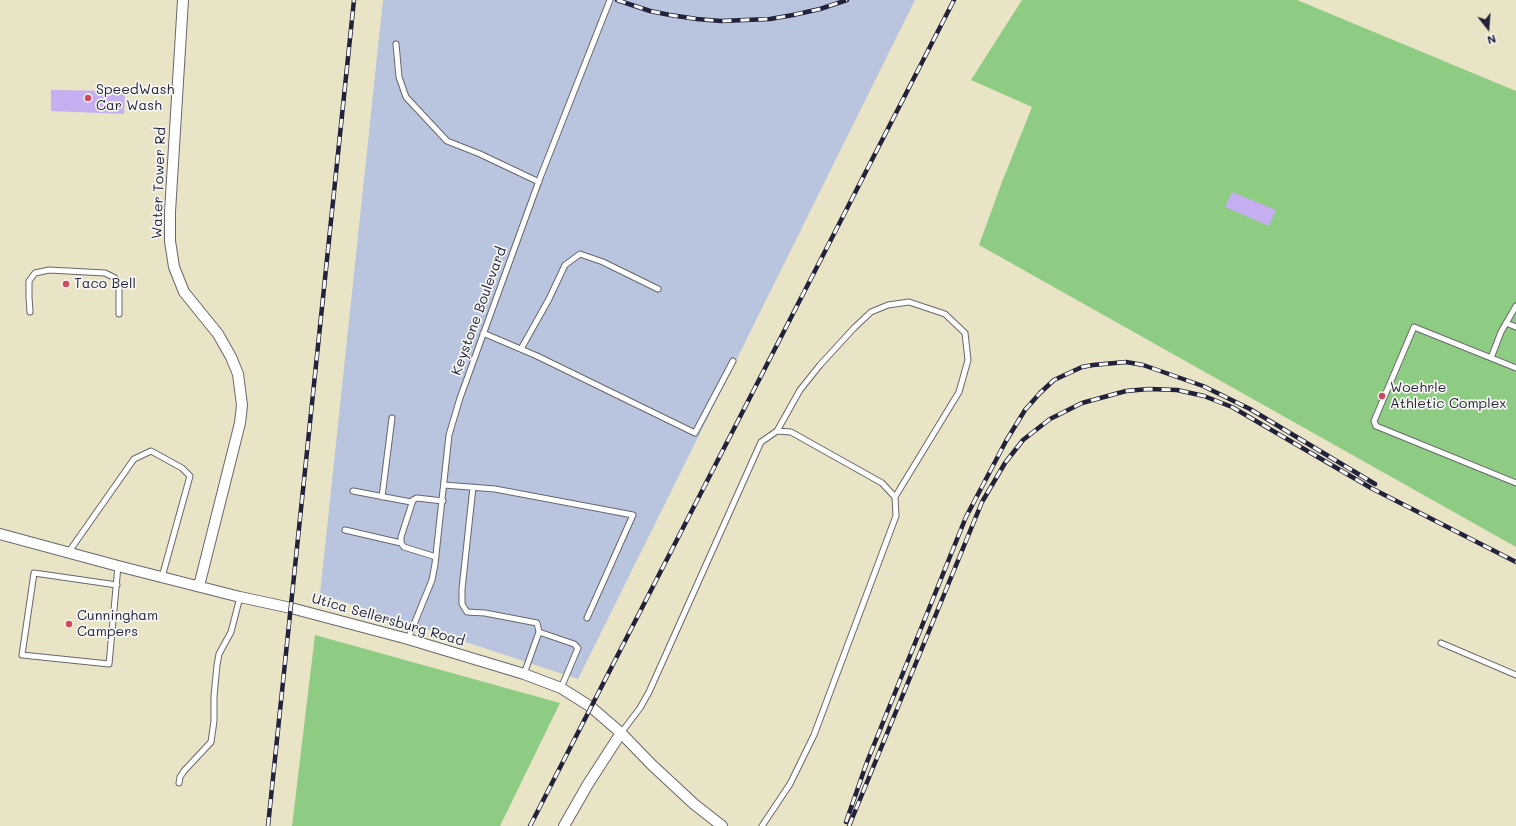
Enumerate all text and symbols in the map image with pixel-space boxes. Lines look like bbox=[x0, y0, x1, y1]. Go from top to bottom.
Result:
north arrow bbox=[1468, 8, 1508, 48]
text: N bbox=[1485, 32, 1498, 48]
place label: SpeedWash Car Wash bbox=[96, 82, 174, 114]
marker: SpeedWash Car Wash bbox=[83, 93, 93, 103]
street label: Water Tower Rd bbox=[149, 127, 169, 239]
street label: Keystone Boulevard bbox=[448, 244, 510, 378]
place label: Taco Bell bbox=[74, 276, 136, 292]
marker: Taco Bell bbox=[61, 279, 71, 289]
place label: Woehrle Athletic Complex bbox=[1390, 380, 1506, 412]
marker: Woehrle Athletic Complex bbox=[1377, 391, 1387, 401]
street label: Utica Sellersburg Road bbox=[310, 590, 466, 650]
place label: Cunningham Campers bbox=[77, 608, 158, 640]
marker: Cunningham Campers bbox=[64, 619, 74, 629]

